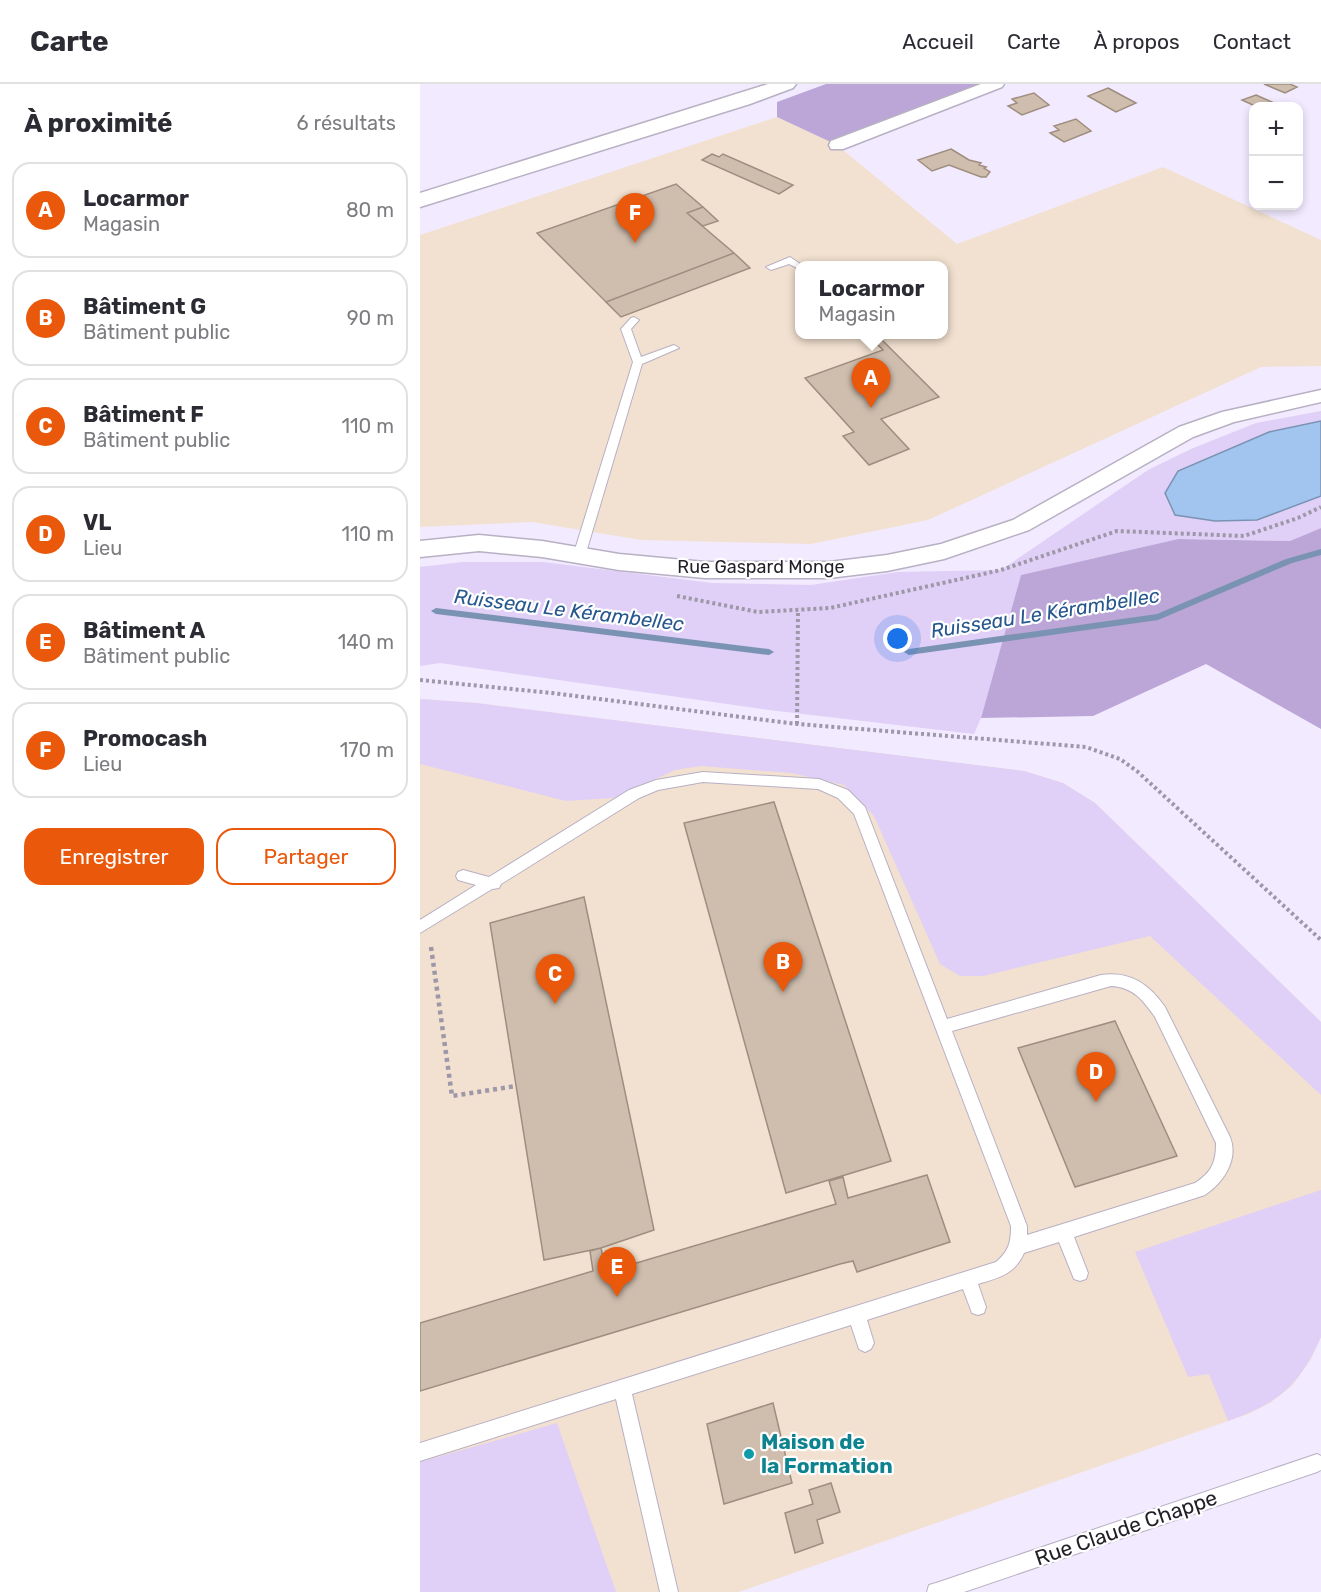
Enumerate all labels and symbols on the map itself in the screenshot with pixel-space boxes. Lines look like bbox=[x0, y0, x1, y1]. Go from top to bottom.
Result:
pin: F bbox=[616, 194, 654, 243]
pin: A bbox=[852, 358, 890, 408]
street label: Rue Gaspard Monge bbox=[677, 556, 845, 578]
water label: Ruisseau Le Kérambellec bbox=[929, 583, 1161, 643]
water label: Ruisseau Le Kérambellec bbox=[453, 584, 685, 636]
your location bbox=[883, 624, 912, 653]
pin: B bbox=[764, 942, 802, 992]
pin: C bbox=[536, 954, 574, 1004]
pin: D bbox=[1076, 1052, 1116, 1102]
pin: E bbox=[598, 1248, 636, 1297]
place label: Maison de la Formation bbox=[761, 1429, 893, 1478]
marker: Maison de la Formation bbox=[742, 1447, 756, 1461]
street label: Rue Claude Chappe bbox=[1031, 1485, 1220, 1570]

